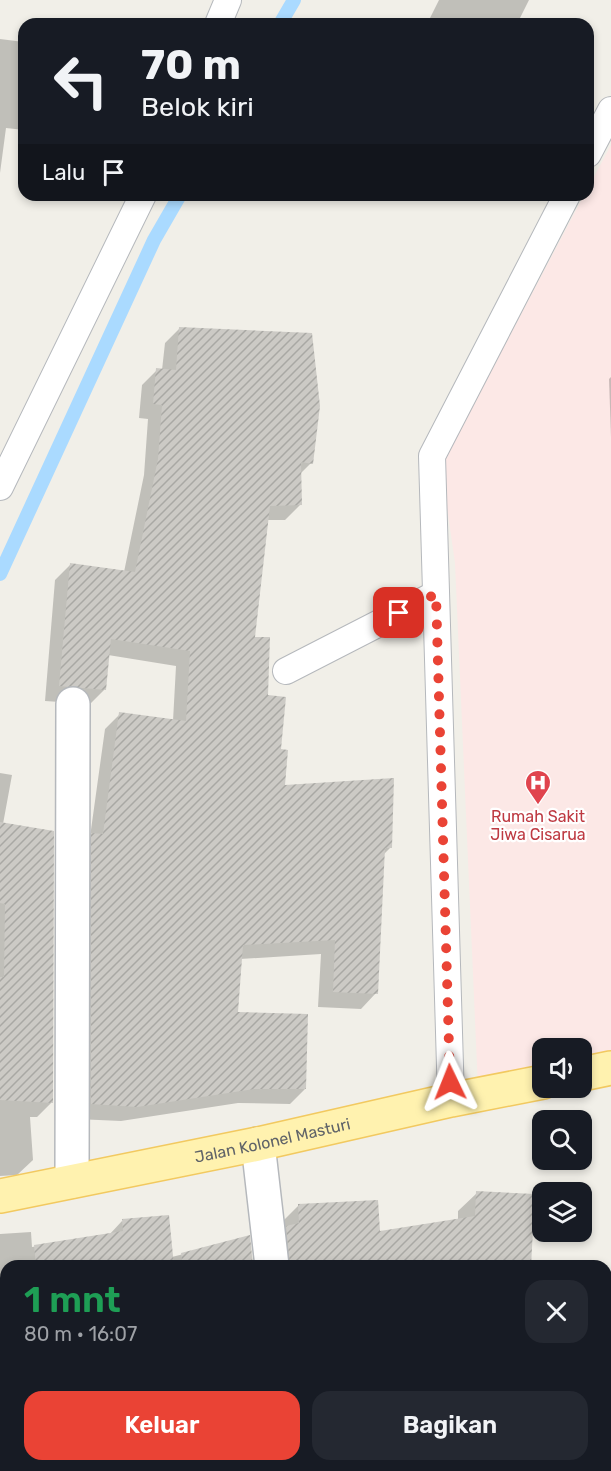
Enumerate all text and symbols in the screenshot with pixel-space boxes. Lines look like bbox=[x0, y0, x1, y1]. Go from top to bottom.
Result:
text: 70 m bbox=[141, 40, 241, 90]
icon: left bbox=[42, 42, 120, 120]
text: Belok kiri bbox=[141, 91, 254, 123]
icon: arrive bbox=[97, 156, 130, 189]
text: Lalu bbox=[42, 159, 85, 186]
pin bbox=[373, 587, 424, 638]
icon: arrive bbox=[382, 596, 415, 629]
hospital icon: Rumah Sakit Jiwa Cisarua bbox=[523, 768, 553, 806]
place label: Rumah Sakit Jiwa Cisarua bbox=[490, 807, 586, 844]
map controls bbox=[532, 1038, 592, 1242]
button: sound bbox=[532, 1038, 592, 1098]
position arrow bbox=[418, 1050, 482, 1114]
button: search bbox=[532, 1110, 592, 1170]
street label: Jalan Kolonel Masturi bbox=[193, 1114, 352, 1167]
button: layers bbox=[532, 1182, 592, 1242]
text: 1 mnt bbox=[24, 1278, 121, 1321]
button: close bbox=[525, 1280, 588, 1343]
text: 80 m · 16:07 bbox=[24, 1322, 137, 1346]
button: Keluar bbox=[24, 1391, 300, 1460]
button: Bagikan bbox=[312, 1391, 588, 1460]

